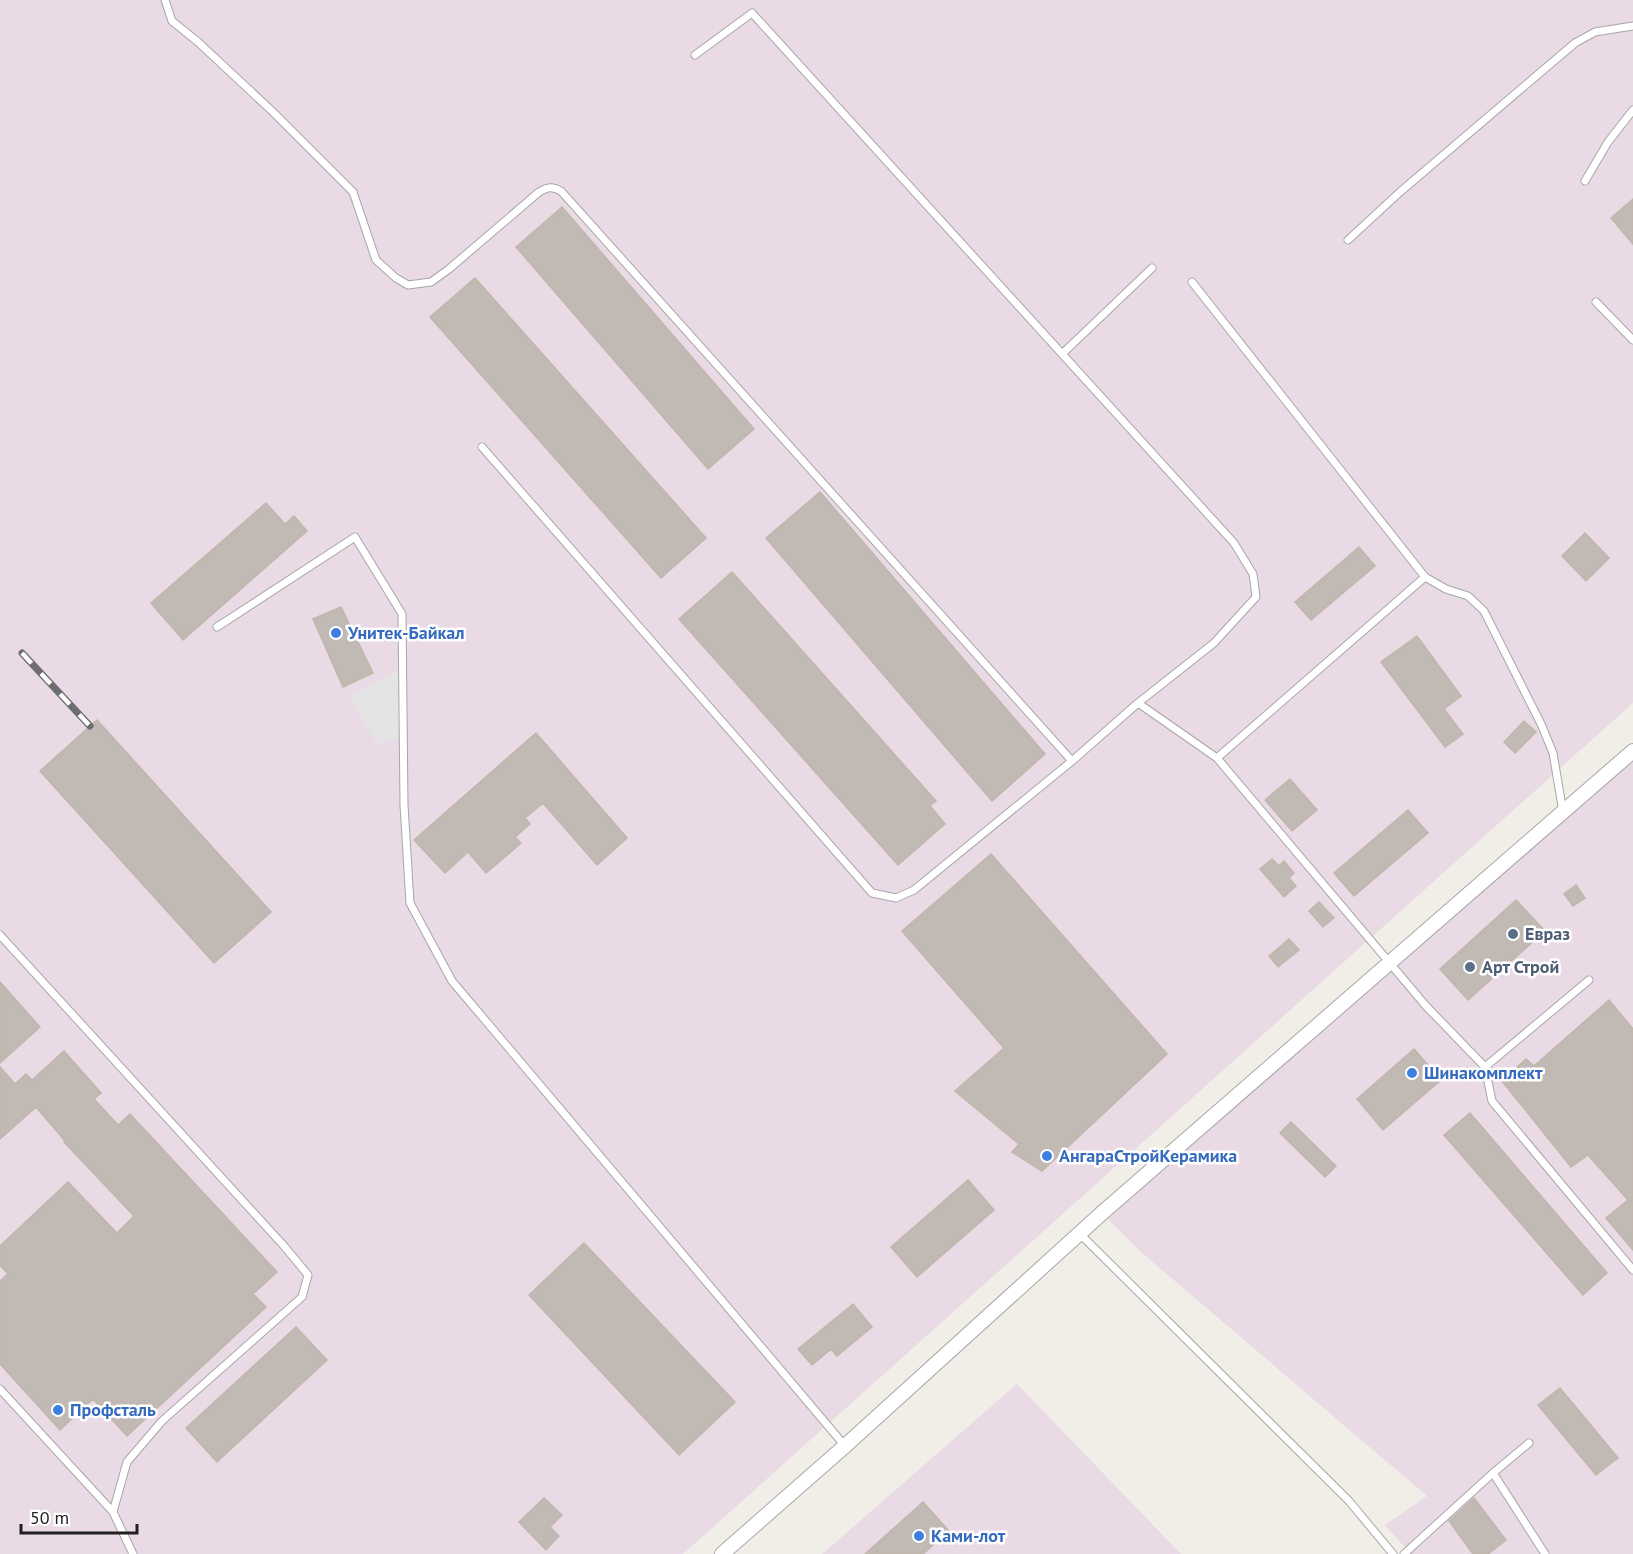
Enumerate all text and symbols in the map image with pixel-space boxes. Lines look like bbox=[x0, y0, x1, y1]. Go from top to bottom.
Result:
place label: Унитек-Байкал bbox=[347, 621, 464, 644]
marker: Унитек-Байкал bbox=[329, 626, 343, 640]
place label: Евраз bbox=[1525, 922, 1570, 945]
marker: Евраз bbox=[1506, 927, 1520, 941]
place label: Арт Строй bbox=[1482, 955, 1559, 978]
marker: Арт Строй bbox=[1463, 960, 1477, 974]
place label: Шинакомплект bbox=[1424, 1061, 1543, 1084]
marker: Шинакомплект bbox=[1405, 1066, 1419, 1080]
place label: АнгараСтройКерамика bbox=[1059, 1144, 1237, 1167]
marker: АнгараСтройКерамика bbox=[1040, 1149, 1054, 1163]
place label: Профсталь bbox=[70, 1398, 156, 1421]
marker: Профсталь bbox=[51, 1403, 65, 1417]
scale bar bbox=[21, 1497, 136, 1535]
text: 50 m bbox=[30, 1506, 69, 1529]
place label: Ками-лот bbox=[931, 1524, 1006, 1547]
marker: Ками-лот bbox=[912, 1529, 926, 1543]

